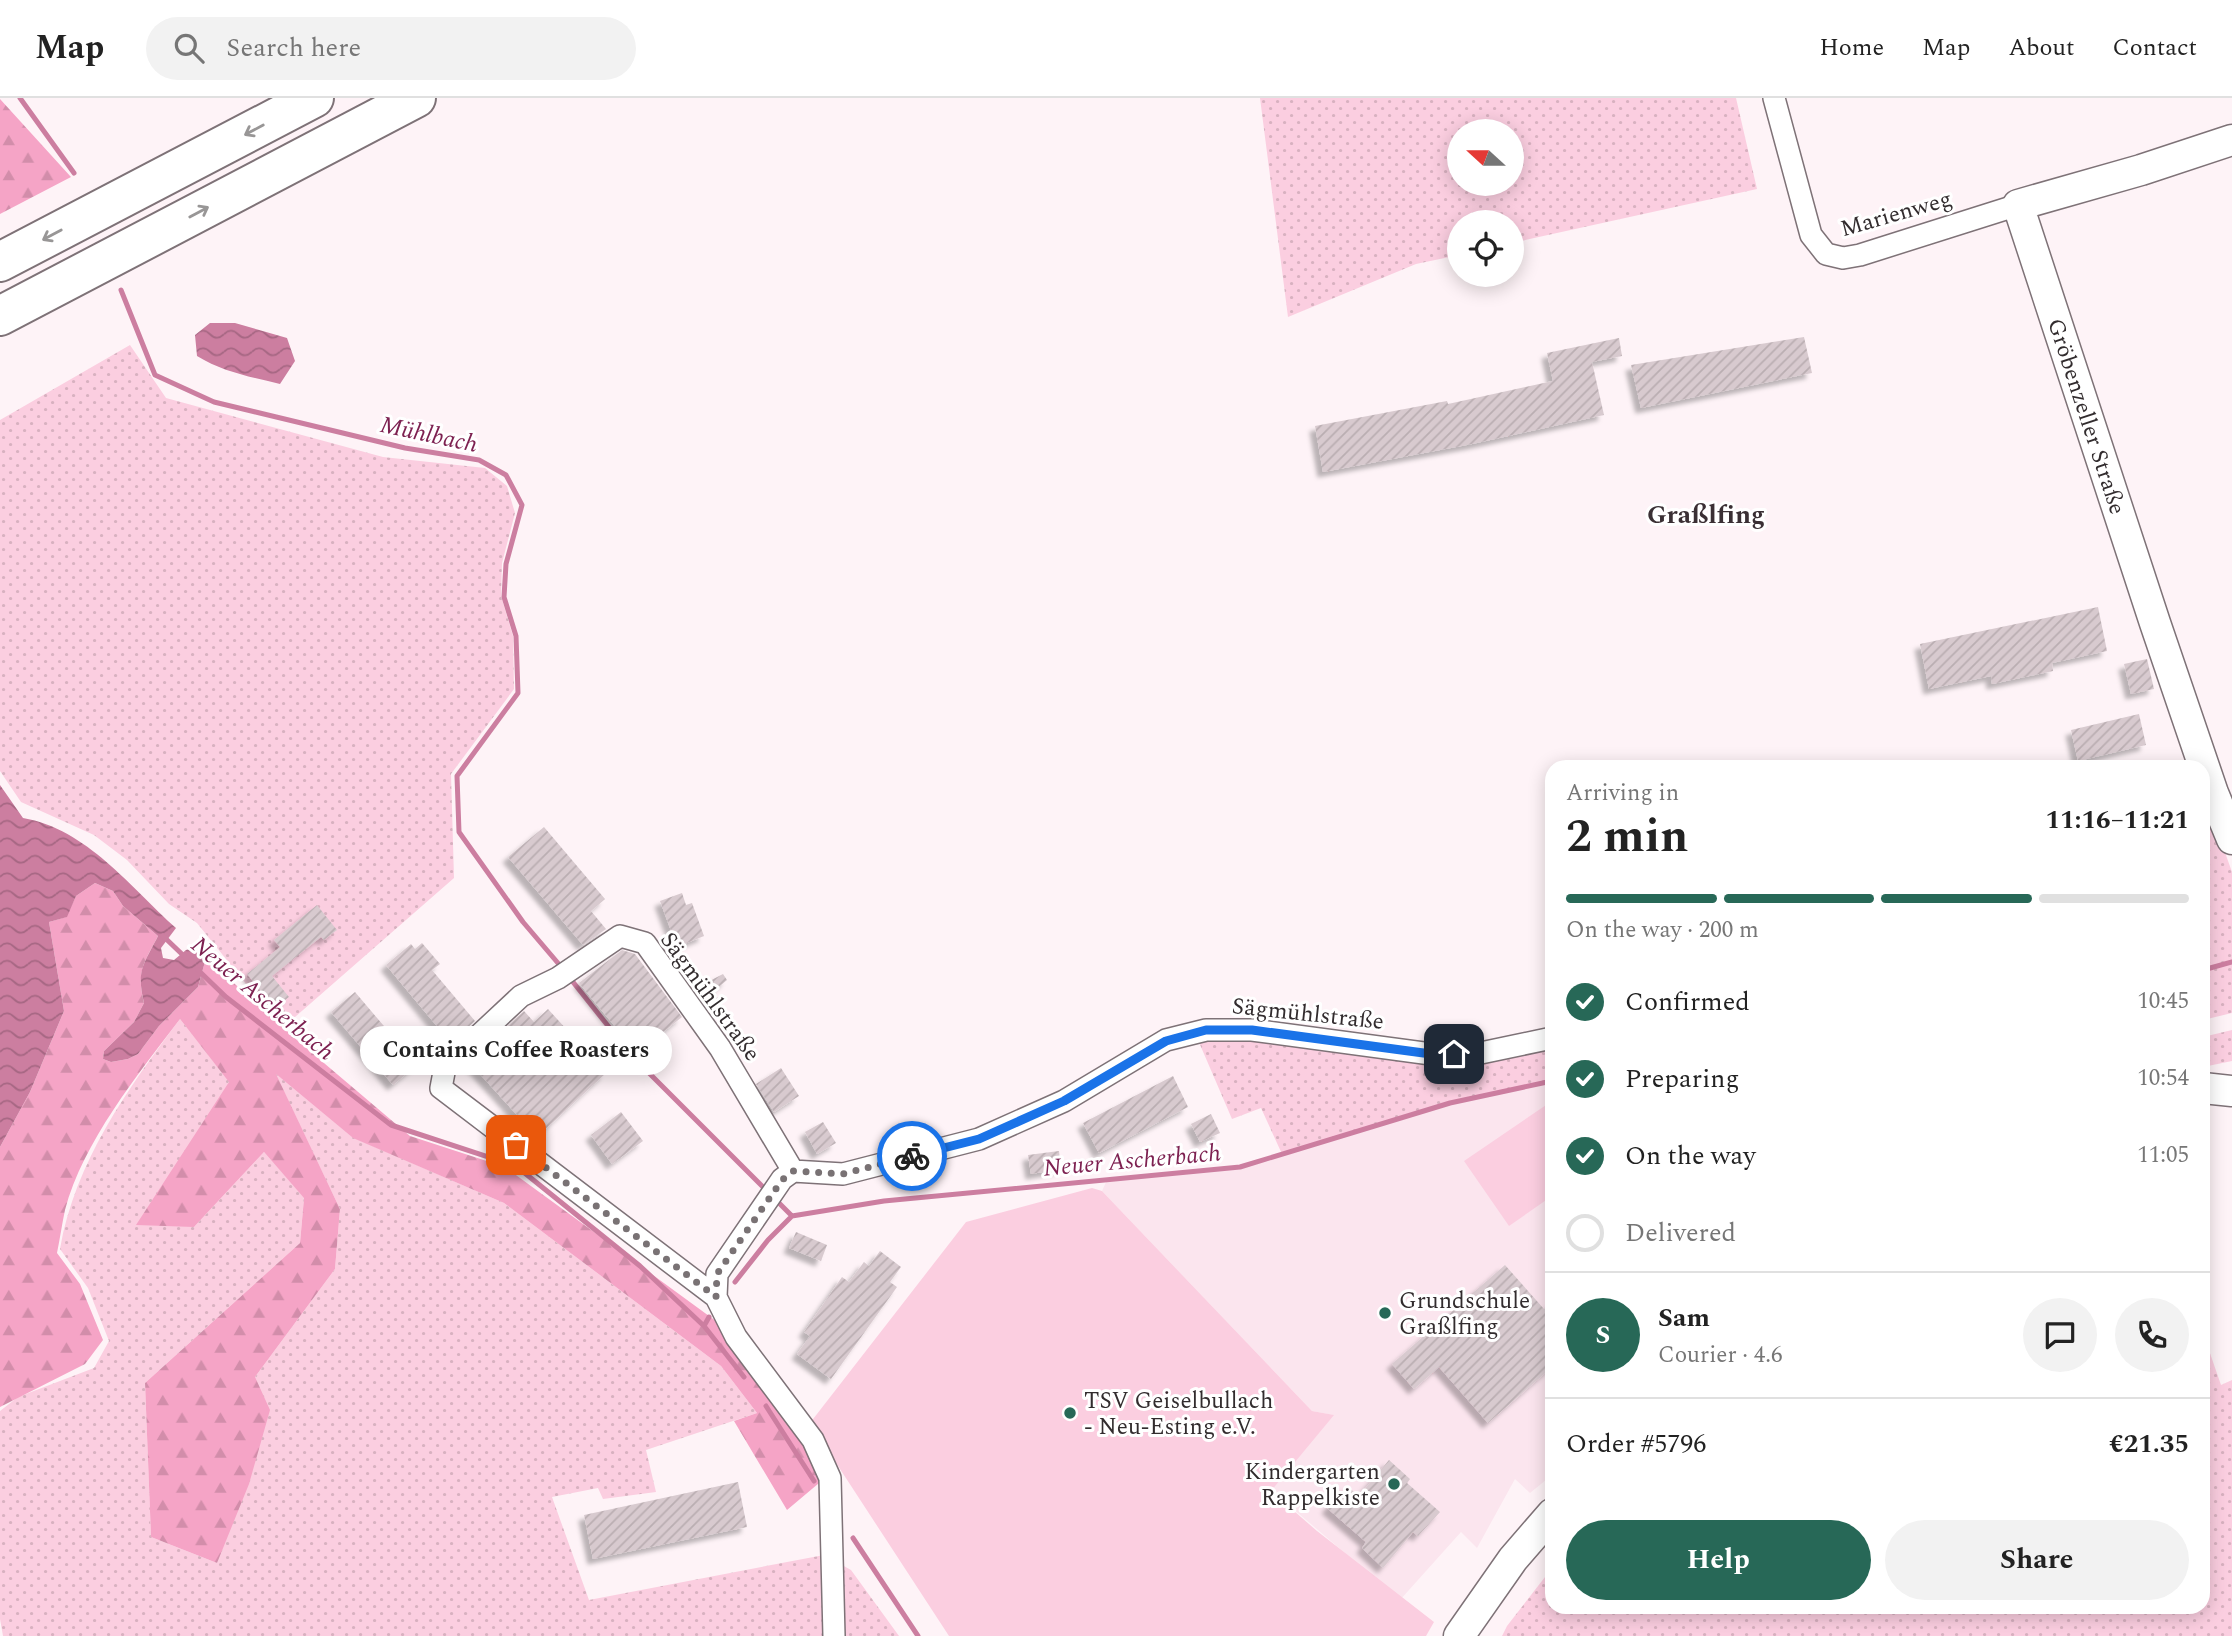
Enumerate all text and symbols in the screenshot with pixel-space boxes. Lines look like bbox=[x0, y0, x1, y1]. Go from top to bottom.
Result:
search box bbox=[146, 17, 636, 80]
text: Map bbox=[35, 23, 104, 73]
text: Search here bbox=[226, 28, 361, 68]
icon: search bbox=[170, 29, 208, 67]
text: Home bbox=[1819, 30, 1884, 66]
text: Map bbox=[1922, 30, 1970, 66]
text: About bbox=[2008, 30, 2074, 66]
text: Contact bbox=[2112, 30, 2197, 66]
north arrow bbox=[1447, 119, 1524, 196]
map controls bbox=[1447, 119, 1524, 287]
one-way arrow bbox=[244, 123, 265, 137]
street label: Marienweg bbox=[1836, 182, 1956, 247]
one-way arrow bbox=[188, 204, 208, 218]
button: locate bbox=[1447, 210, 1524, 287]
one-way arrow bbox=[42, 229, 63, 242]
street label: Gröbenzeller Straße bbox=[2037, 314, 2134, 519]
water label: Mühlbach bbox=[377, 407, 481, 463]
district label: Graßlfing bbox=[1647, 495, 1765, 535]
text: Arriving in bbox=[1566, 776, 1679, 811]
text: 11:16–11:21 bbox=[2045, 800, 2189, 840]
text: 2 min bbox=[1566, 802, 1688, 872]
text: On the way · 200 m bbox=[1566, 913, 1759, 948]
street label: Sägmühlstraße bbox=[651, 925, 769, 1069]
water label: Neuer Ascherbach bbox=[183, 928, 342, 1070]
text: Confirmed bbox=[1625, 982, 1750, 1022]
icon: check bbox=[1566, 983, 1604, 1021]
text: 10:45 bbox=[2137, 984, 2189, 1019]
street label: Sägmühlstraße bbox=[1230, 989, 1386, 1040]
pin bbox=[1424, 1024, 1484, 1084]
callout: Contains Coffee Roasters bbox=[360, 1026, 672, 1075]
text: Contains Coffee Roasters bbox=[382, 1033, 650, 1068]
icon: home bbox=[1435, 1035, 1473, 1073]
text: Preparing bbox=[1625, 1059, 1739, 1099]
icon: check bbox=[1566, 1060, 1604, 1098]
text: 10:54 bbox=[2137, 1061, 2189, 1096]
pin bbox=[486, 1115, 546, 1175]
courier bbox=[877, 1121, 947, 1191]
icon: bag bbox=[497, 1126, 535, 1164]
water label: Neuer Ascherbach bbox=[1042, 1135, 1222, 1187]
text: On the way bbox=[1625, 1136, 1756, 1176]
icon: bike bbox=[893, 1137, 931, 1175]
icon: check bbox=[1566, 1137, 1604, 1175]
text: 11:05 bbox=[2137, 1138, 2189, 1173]
text: Delivered bbox=[1625, 1213, 1736, 1253]
place label: Grundschule Graßlfing bbox=[1399, 1284, 1530, 1345]
text: Sam bbox=[1658, 1298, 1710, 1338]
button: chat bbox=[2023, 1298, 2097, 1372]
button: phone bbox=[2115, 1298, 2189, 1372]
marker: Grundschule Graßlfing bbox=[1377, 1305, 1393, 1321]
text: S bbox=[1596, 1315, 1610, 1355]
text: Courier · 4.6 bbox=[1658, 1338, 1783, 1373]
place label: TSV Geiselbullach - Neu-Esting e.V. bbox=[1084, 1384, 1273, 1445]
marker: TSV Geiselbullach - Neu-Esting e.V. bbox=[1062, 1405, 1078, 1421]
text: Order #5796 bbox=[1566, 1424, 1706, 1464]
text: €21.35 bbox=[2109, 1424, 2189, 1464]
place label: Kindergarten Rappelkiste bbox=[1245, 1455, 1380, 1516]
marker: Kindergarten Rappelkiste bbox=[1386, 1476, 1402, 1492]
button: Help bbox=[1566, 1520, 1871, 1600]
button: Share bbox=[1885, 1520, 2189, 1600]

